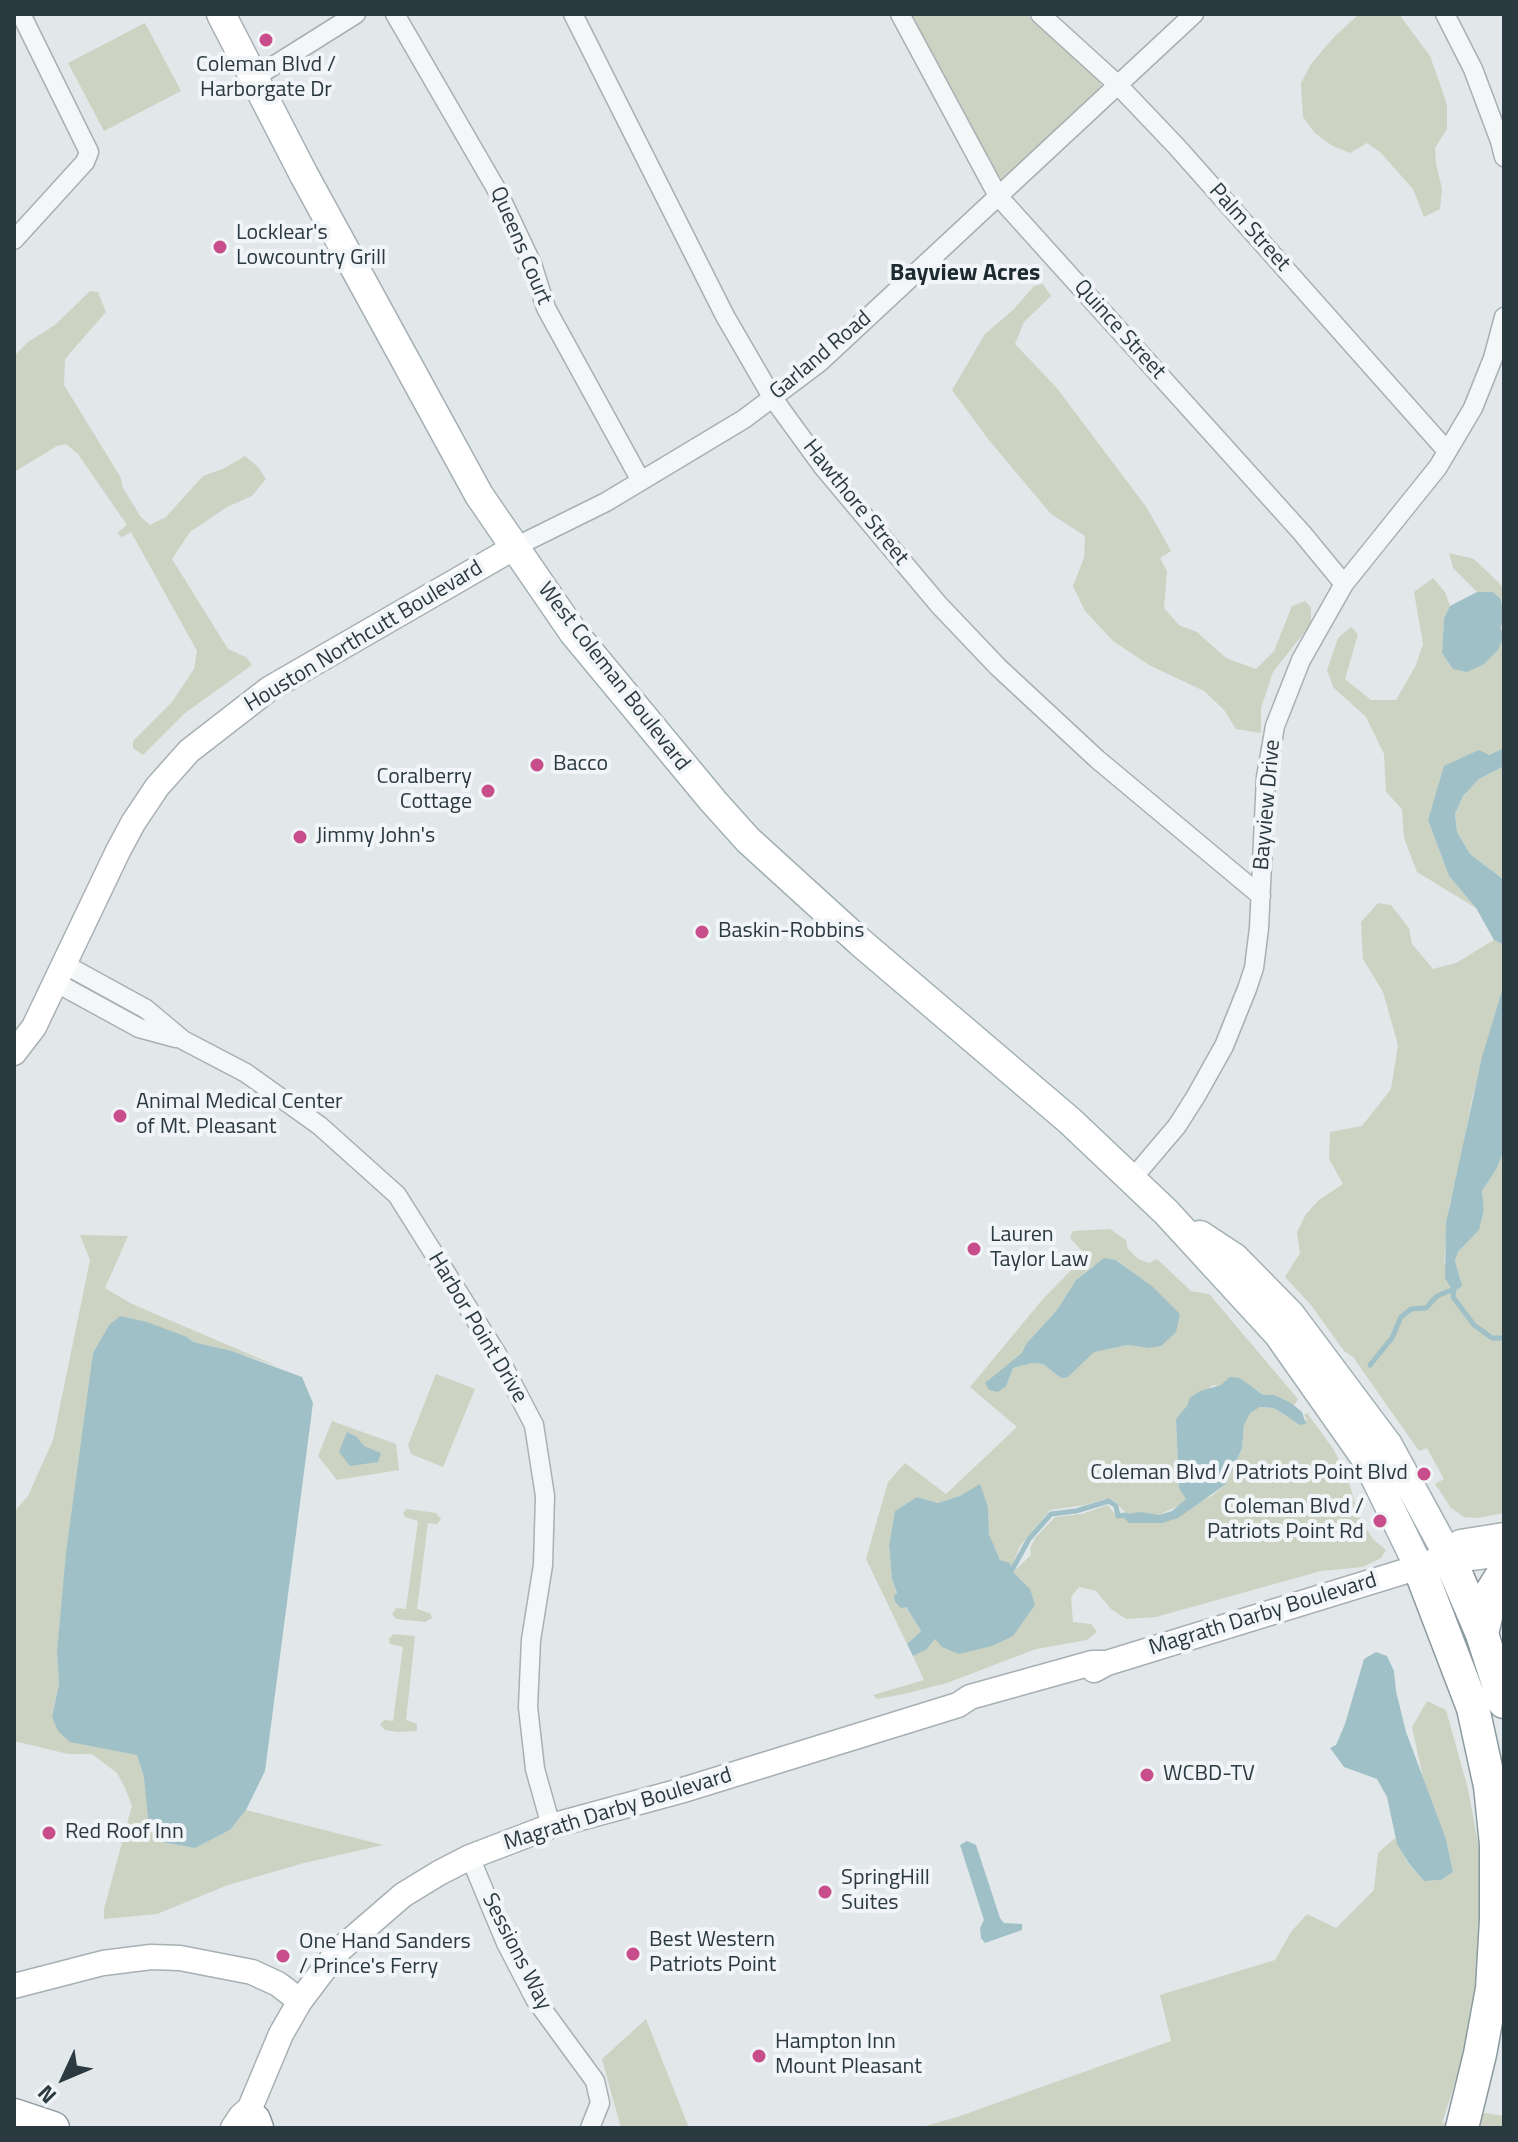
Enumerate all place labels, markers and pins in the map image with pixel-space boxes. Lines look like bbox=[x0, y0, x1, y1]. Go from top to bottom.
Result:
marker: Coleman Blvd / Harborgate Dr bbox=[257, 31, 275, 49]
place label: Coleman Blvd / Harborgate Dr bbox=[196, 53, 336, 104]
place label: Locklear's Lowcountry Grill bbox=[236, 221, 386, 272]
marker: Locklear's Lowcountry Grill bbox=[211, 238, 229, 256]
place label: Bacco bbox=[553, 752, 608, 778]
marker: Bacco bbox=[528, 756, 546, 774]
place label: Coralberry Cottage bbox=[376, 765, 472, 816]
marker: Coralberry Cottage bbox=[479, 782, 497, 800]
place label: Jimmy John's bbox=[316, 824, 435, 850]
marker: Jimmy John's bbox=[291, 828, 309, 846]
place label: Baskin-Robbins bbox=[718, 919, 865, 945]
marker: Baskin-Robbins bbox=[693, 923, 711, 941]
place label: Animal Medical Center of Mt. Pleasant bbox=[136, 1090, 343, 1142]
marker: Animal Medical Center of Mt. Pleasant bbox=[111, 1107, 129, 1125]
place label: Lauren Taylor Law bbox=[990, 1223, 1089, 1274]
marker: Lauren Taylor Law bbox=[965, 1240, 983, 1258]
place label: Coleman Blvd / Patriots Point Blvd bbox=[1090, 1461, 1408, 1487]
marker: Coleman Blvd / Patriots Point Blvd bbox=[1415, 1465, 1433, 1483]
place label: Coleman Blvd / Patriots Point Rd bbox=[1207, 1495, 1364, 1546]
marker: Coleman Blvd / Patriots Point Rd bbox=[1371, 1512, 1389, 1530]
place label: WCBD-TV bbox=[1163, 1762, 1255, 1788]
marker: WCBD-TV bbox=[1138, 1766, 1156, 1784]
place label: Red Roof Inn bbox=[65, 1820, 184, 1846]
marker: Red Roof Inn bbox=[40, 1824, 58, 1842]
place label: SpringHill Suites bbox=[841, 1866, 930, 1918]
marker: SpringHill Suites bbox=[816, 1883, 834, 1901]
place label: Best Western Patriots Point bbox=[649, 1928, 776, 1980]
place label: One Hand Sanders / Prince's Ferry bbox=[299, 1930, 471, 1982]
marker: Best Western Patriots Point bbox=[624, 1945, 642, 1963]
marker: One Hand Sanders / Prince's Ferry bbox=[274, 1947, 292, 1965]
place label: Hampton Inn Mount Pleasant bbox=[775, 2030, 922, 2082]
marker: Hampton Inn Mount Pleasant bbox=[750, 2047, 768, 2065]

